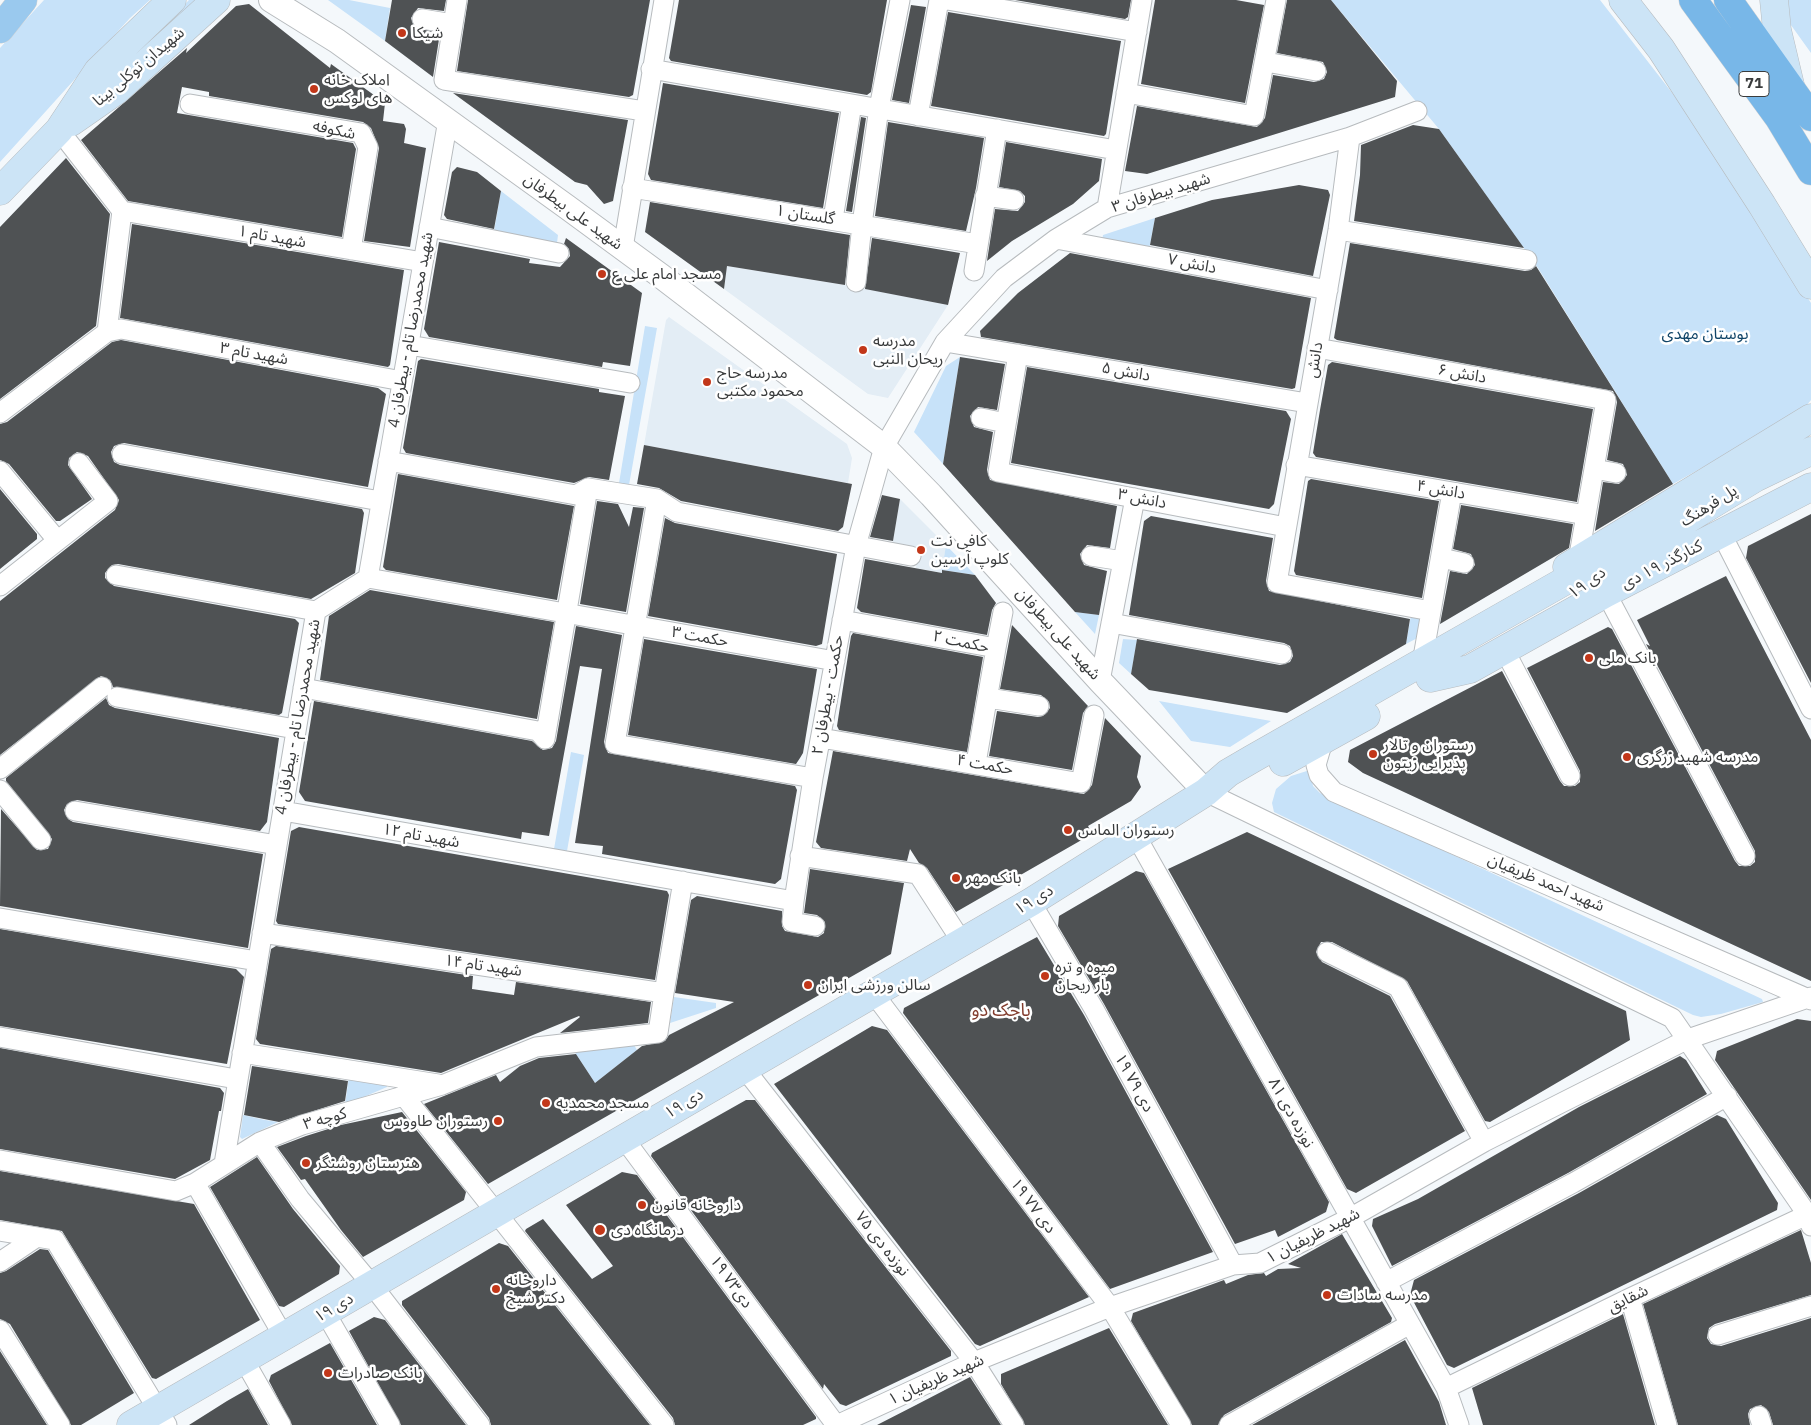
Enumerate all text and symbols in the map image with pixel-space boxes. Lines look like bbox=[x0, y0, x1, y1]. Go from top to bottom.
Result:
street label: شهیدان توکلی بینا bbox=[89, 23, 189, 111]
place label: شیکا bbox=[412, 23, 443, 43]
marker: شیکا bbox=[396, 27, 408, 39]
place label: املاک خانه های لوکس bbox=[324, 70, 392, 108]
road number: 71 bbox=[1739, 72, 1769, 96]
marker: املاک خانه های لوکس bbox=[308, 83, 320, 95]
street label: شکوفه bbox=[311, 116, 357, 144]
street label: شهید بیطرفان ۳ bbox=[1109, 169, 1213, 217]
street label: شهید علی بیطرفان bbox=[520, 170, 626, 254]
street label: گلستان ۱ bbox=[774, 201, 836, 229]
street label: شهید تام ۱ bbox=[236, 222, 308, 252]
street label: شهید محمدرضا تام - بیطرفان 4 bbox=[384, 231, 438, 429]
street label: دانش ۷ bbox=[1166, 250, 1218, 278]
place label: مسجد امام علی ع bbox=[612, 264, 721, 284]
marker: مسجد امام علی ع bbox=[596, 268, 608, 280]
park label: بوستان مهدی bbox=[1662, 324, 1748, 344]
place label: مدرسه ریحان النبی bbox=[873, 331, 943, 369]
street label: شهید تام ۳ bbox=[218, 339, 290, 369]
street label: دانش bbox=[1302, 341, 1328, 379]
marker: مدرسه ریحان النبی bbox=[857, 344, 869, 356]
street label: دانش ۵ bbox=[1100, 358, 1152, 386]
street label: ۶ دانش bbox=[1436, 360, 1488, 388]
place label: مدرسه حاج محمود مکتبی bbox=[717, 363, 804, 401]
marker: مدرسه حاج محمود مکتبی bbox=[701, 376, 713, 388]
street label: دانش ۴ bbox=[1415, 476, 1467, 504]
street label: پل فرهنگ bbox=[1677, 481, 1741, 531]
street label: دانش ۳ bbox=[1116, 485, 1168, 513]
place label: کافی نت کلوپ آرسین bbox=[931, 531, 1009, 569]
street label: کنارگذر ۱۹ دی bbox=[1618, 536, 1706, 594]
marker: کافی نت کلوپ آرسین bbox=[915, 544, 927, 556]
street label: ۱۹ دی bbox=[1564, 563, 1610, 603]
street label: شهید علی بیطرفان bbox=[1012, 584, 1104, 684]
street label: شهید محمدرضا تام - بیطرفان 4 bbox=[271, 618, 325, 816]
street label: حکمت ۳ bbox=[670, 623, 730, 651]
street label: حکمت ۲ bbox=[931, 627, 991, 657]
street label: حکمت - بیطرفان ۲ bbox=[808, 634, 848, 756]
place label: بانک ملی bbox=[1599, 648, 1657, 668]
marker: بانک ملی bbox=[1583, 652, 1595, 664]
place label: رستوران و تالار پذیرایی زیتون bbox=[1383, 735, 1474, 773]
place label: مدرسه شهید زرگری bbox=[1637, 747, 1759, 767]
marker: رستوران و تالار پذیرایی زیتون bbox=[1367, 748, 1379, 760]
street label: حکمت ۴ bbox=[955, 751, 1015, 779]
marker: مدرسه شهید زرگری bbox=[1621, 751, 1633, 763]
street label: شهید تام ۱۲ bbox=[381, 820, 461, 852]
place label: رستوران الماس bbox=[1078, 820, 1175, 840]
marker: رستوران الماس bbox=[1062, 824, 1074, 836]
street label: شهید احمد ظریفیان bbox=[1485, 850, 1607, 916]
place label: بانک مهر bbox=[966, 868, 1021, 888]
marker: بانک مهر bbox=[950, 872, 962, 884]
street label: ۱۹ دی bbox=[1011, 881, 1057, 919]
street label: شهید تام ۱۴ bbox=[443, 951, 523, 981]
place label: میوه و تره بار ریحان bbox=[1055, 957, 1115, 995]
marker: میوه و تره بار ریحان bbox=[1039, 970, 1051, 982]
place label: سالن ورزشی ایران bbox=[818, 975, 931, 995]
marker: سالن ورزشی ایران bbox=[802, 979, 814, 991]
district label: باجک دو bbox=[971, 1000, 1031, 1022]
street label: ۱۹ دی ۷۹ bbox=[1110, 1050, 1158, 1116]
street label: نوزده دی ۸۱ bbox=[1264, 1075, 1318, 1151]
street label: ۱۹ دی bbox=[661, 1085, 707, 1123]
place label: مسجد محمدیه bbox=[556, 1093, 649, 1113]
marker: مسجد محمدیه bbox=[540, 1097, 552, 1109]
street label: کوچه ۳ bbox=[301, 1104, 349, 1134]
place label: رستوران طاووس bbox=[383, 1111, 488, 1131]
marker: رستوران طاووس bbox=[492, 1115, 504, 1127]
place label: هنرستان روشنگر bbox=[316, 1153, 420, 1173]
marker: هنرستان روشنگر bbox=[300, 1157, 312, 1169]
street label: ۱۹ دی ۷۷ bbox=[1006, 1175, 1060, 1237]
place label: داروخانه قانون bbox=[652, 1195, 741, 1215]
marker: داروخانه قانون bbox=[636, 1199, 648, 1211]
street label: شهید ظریفیان ۱ bbox=[1263, 1204, 1363, 1268]
street label: نوزده دی ۷۵ bbox=[851, 1208, 913, 1280]
place label: درمانگاه دی bbox=[611, 1220, 684, 1240]
marker: درمانگاه دی bbox=[593, 1223, 607, 1237]
street label: ۱۹ دی۷۳ bbox=[706, 1252, 756, 1312]
place label: داروخانه دکتر شیخ bbox=[506, 1270, 565, 1308]
street label: شقایق bbox=[1605, 1281, 1651, 1317]
marker: داروخانه دکتر شیخ bbox=[490, 1283, 502, 1295]
place label: مدرسه سادات bbox=[1337, 1285, 1428, 1305]
street label: ۱۹ دی bbox=[311, 1289, 357, 1327]
marker: مدرسه سادات bbox=[1321, 1289, 1333, 1301]
street label: شهید ظریفیان ۱ bbox=[885, 1350, 987, 1410]
place label: بانک صادرات bbox=[338, 1363, 423, 1383]
marker: بانک صادرات bbox=[322, 1367, 334, 1379]

